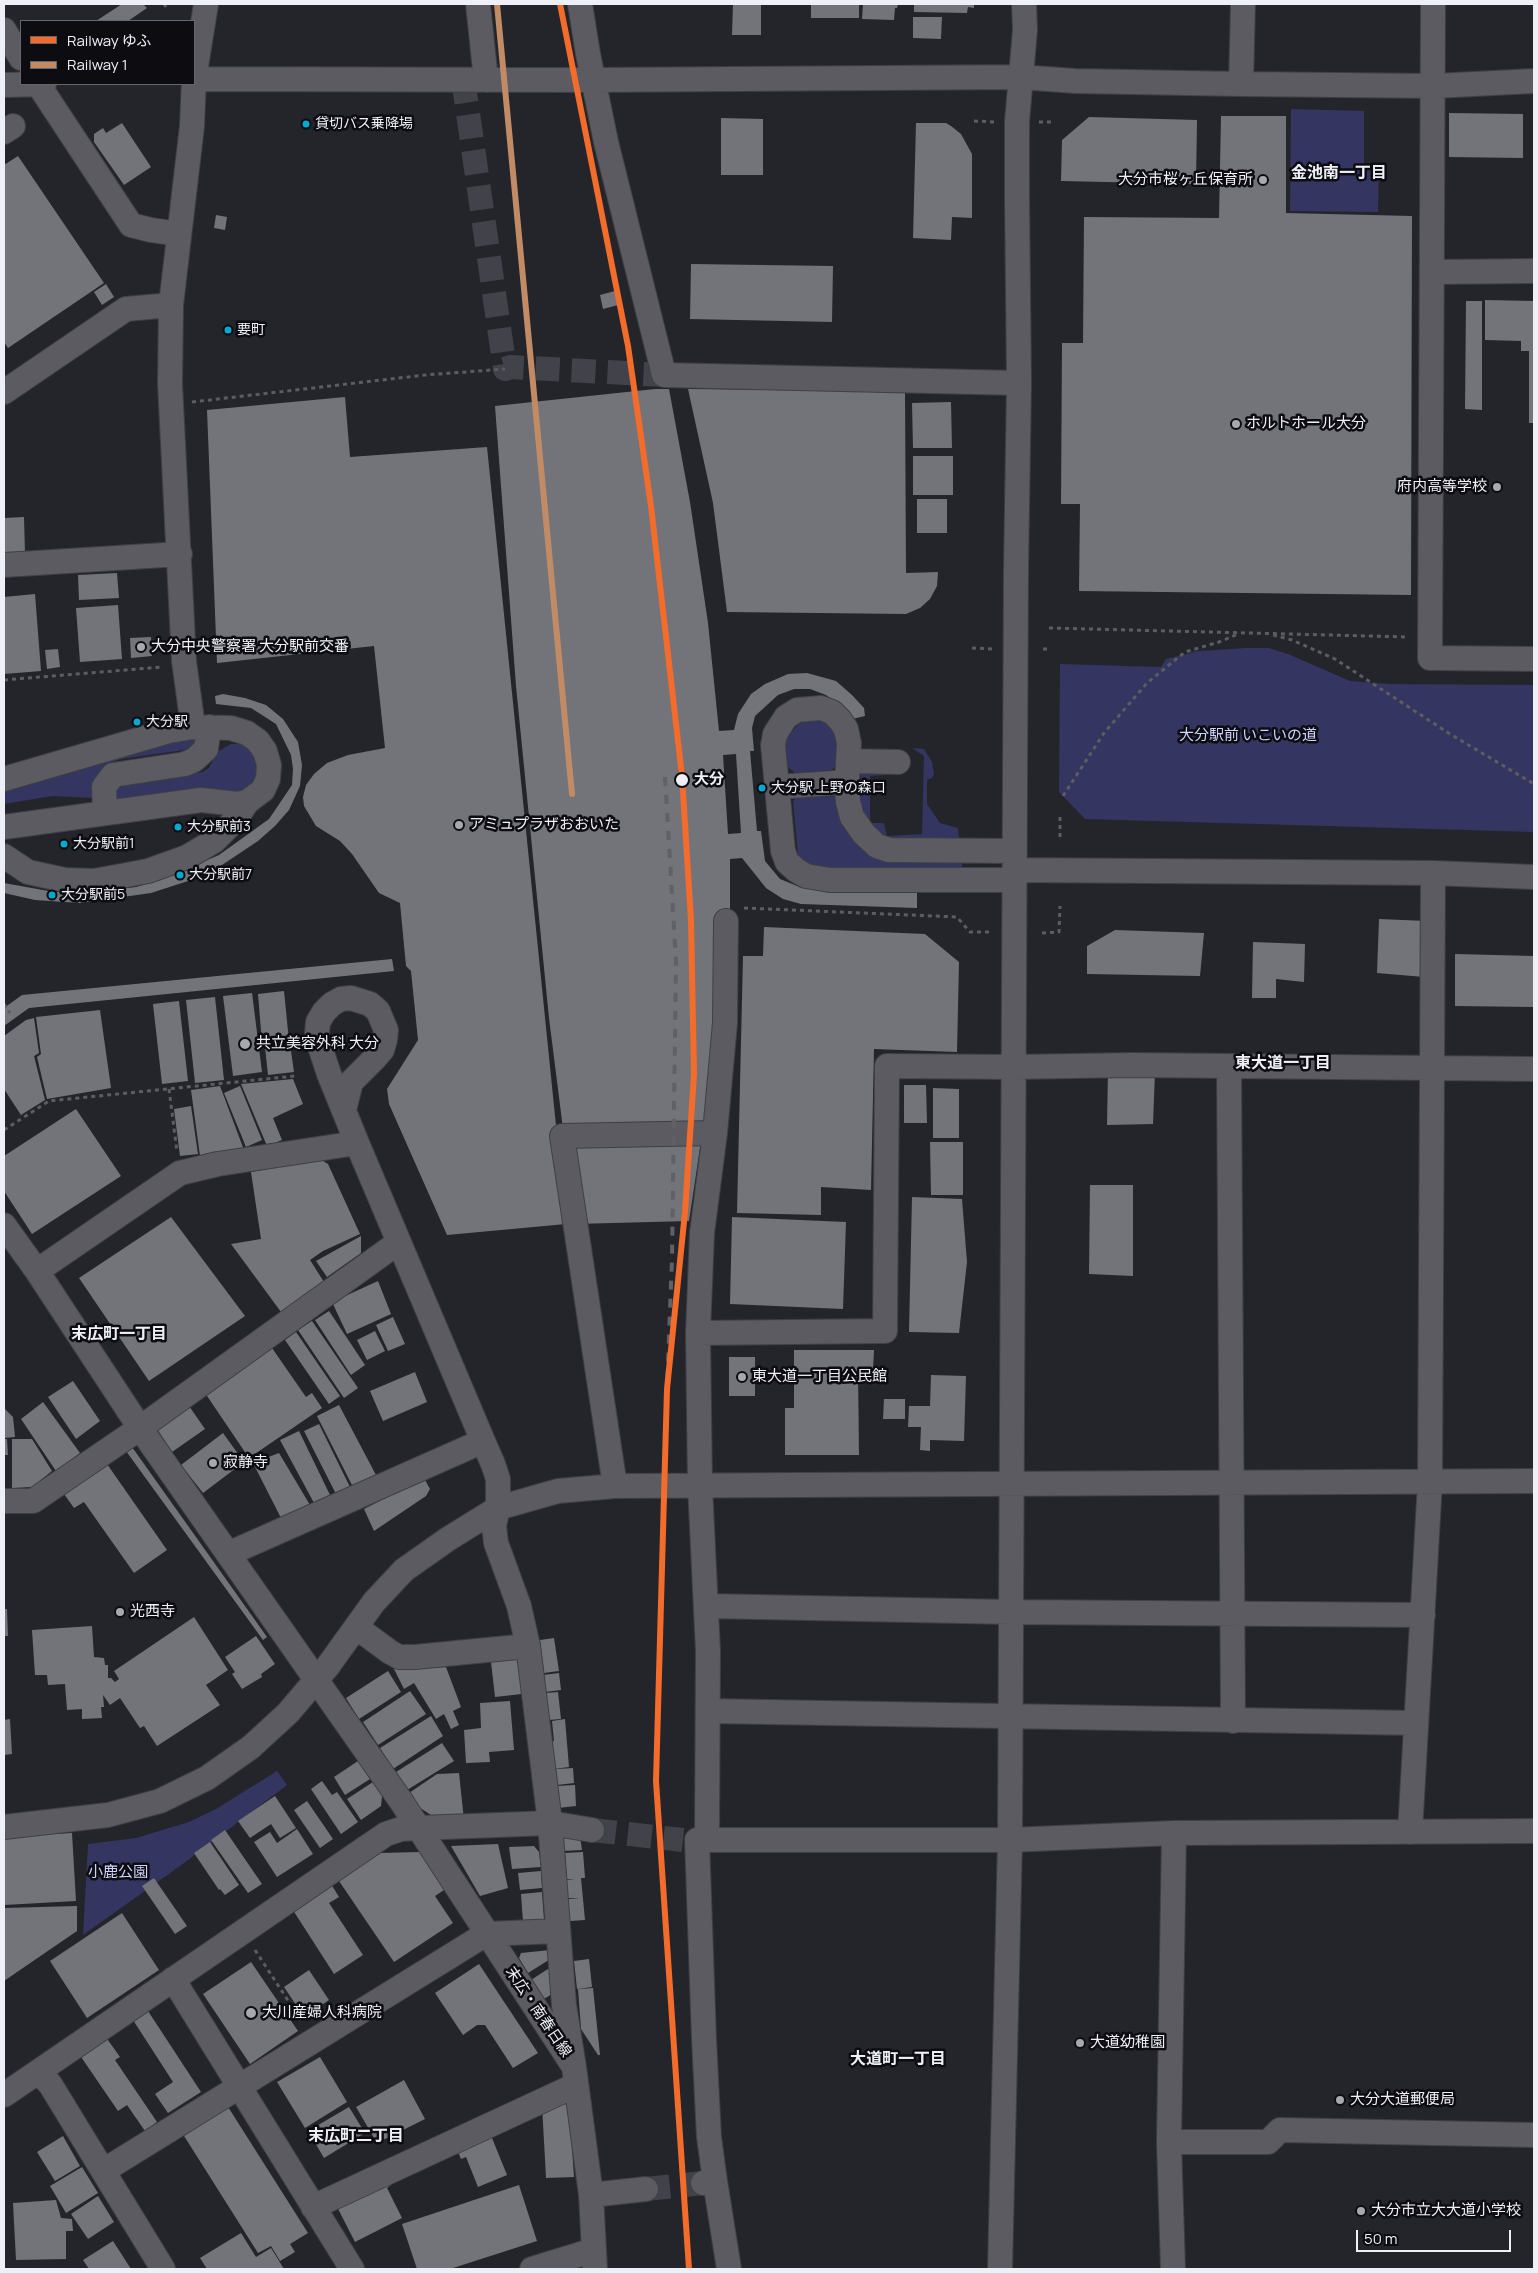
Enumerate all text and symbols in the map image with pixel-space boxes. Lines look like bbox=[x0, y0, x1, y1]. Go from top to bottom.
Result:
legend bbox=[20, 20, 195, 85]
text: Railway ゆふ bbox=[67, 30, 151, 51]
text: Railway 1 bbox=[67, 54, 128, 75]
place label: 貸切バス乗降場 bbox=[315, 116, 413, 132]
marker: 貸切バス乗降場 bbox=[301, 119, 311, 129]
district label: 金池南一丁目 bbox=[1291, 164, 1387, 184]
place label: 大分市桜ヶ丘保育所 bbox=[1118, 171, 1253, 189]
marker: 大分市桜ヶ丘保育所 bbox=[1257, 174, 1269, 186]
place label: 要町 bbox=[237, 322, 265, 338]
marker: 要町 bbox=[223, 325, 233, 335]
place label: ホルトホール大分 bbox=[1246, 415, 1366, 433]
marker: ホルトホール大分 bbox=[1230, 418, 1242, 430]
place label: 府内高等学校 bbox=[1397, 478, 1487, 496]
marker: 府内高等学校 bbox=[1491, 481, 1503, 493]
place label: 大分中央警察署 大分駅前交番 bbox=[151, 638, 349, 656]
marker: 大分中央警察署 大分駅前交番 bbox=[135, 641, 147, 653]
place label: 大分駅 bbox=[146, 714, 188, 730]
marker: 大分駅 bbox=[132, 717, 142, 727]
park label: 大分駅前 いこいの道 bbox=[1179, 727, 1317, 745]
place label: 大分 bbox=[694, 771, 724, 789]
marker: 大分 bbox=[674, 772, 690, 788]
place label: 大分駅 上野の森口 bbox=[771, 780, 886, 796]
marker: 大分駅 上野の森口 bbox=[757, 783, 767, 793]
place label: アミュプラザおおいた bbox=[469, 816, 619, 834]
place label: 大分駅前3 bbox=[187, 819, 251, 835]
marker: アミュプラザおおいた bbox=[453, 819, 465, 831]
marker: 大分駅前3 bbox=[173, 822, 183, 832]
place label: 大分駅前1 bbox=[73, 836, 134, 852]
marker: 大分駅前1 bbox=[59, 839, 69, 849]
place label: 大分駅前7 bbox=[189, 867, 252, 883]
marker: 大分駅前7 bbox=[175, 870, 185, 880]
place label: 大分駅前5 bbox=[61, 887, 125, 903]
marker: 大分駅前5 bbox=[47, 890, 57, 900]
place label: 共立美容外科 大分 bbox=[256, 1035, 379, 1053]
marker: 共立美容外科 大分 bbox=[238, 1037, 252, 1051]
district label: 東大道一丁目 bbox=[1235, 1054, 1331, 1074]
district label: 末広町一丁目 bbox=[71, 1325, 167, 1345]
place label: 東大道一丁目公民館 bbox=[752, 1368, 887, 1386]
marker: 東大道一丁目公民館 bbox=[736, 1371, 748, 1383]
place label: 寂静寺 bbox=[223, 1454, 268, 1472]
marker: 寂静寺 bbox=[207, 1457, 219, 1469]
place label: 光西寺 bbox=[130, 1603, 175, 1621]
marker: 光西寺 bbox=[114, 1606, 126, 1618]
park label: 小鹿公園 bbox=[88, 1864, 148, 1882]
street label: 末広・南春日線 bbox=[501, 1963, 575, 2061]
place label: 大川産婦人科病院 bbox=[262, 2004, 382, 2022]
marker: 大川産婦人科病院 bbox=[244, 2006, 258, 2020]
place label: 大道幼稚園 bbox=[1090, 2034, 1165, 2052]
marker: 大道幼稚園 bbox=[1074, 2037, 1086, 2049]
district label: 大道町一丁目 bbox=[850, 2050, 946, 2070]
place label: 大分大道郵便局 bbox=[1350, 2091, 1455, 2109]
marker: 大分大道郵便局 bbox=[1334, 2094, 1346, 2106]
district label: 末広町二丁目 bbox=[308, 2127, 404, 2147]
place label: 大分市立大大道小学校 bbox=[1371, 2202, 1521, 2220]
marker: 大分市立大大道小学校 bbox=[1355, 2205, 1367, 2217]
scale bar bbox=[1358, 2220, 1513, 2252]
text: 50 m bbox=[1364, 2228, 1398, 2249]

